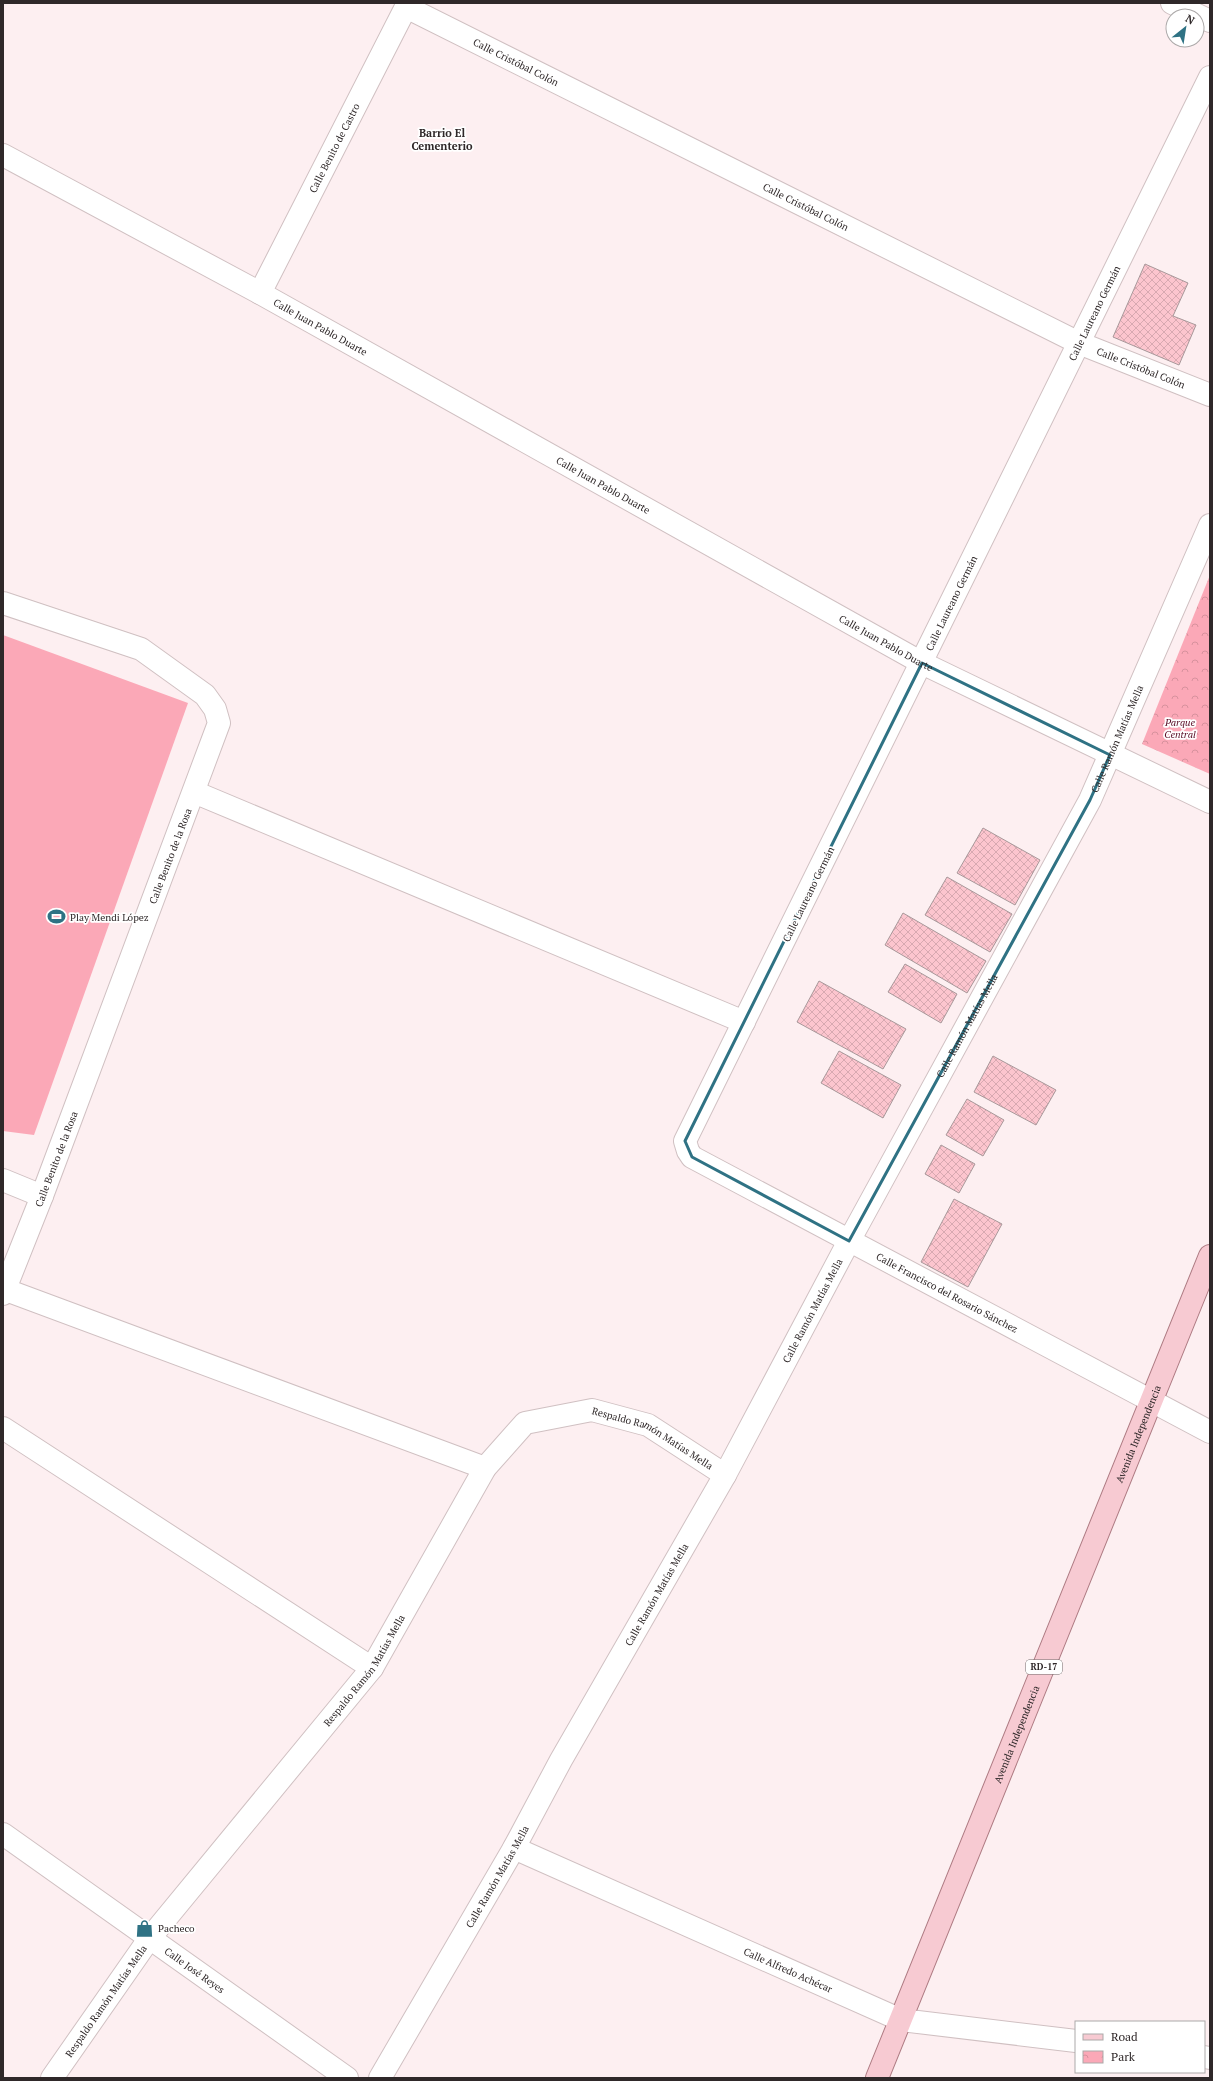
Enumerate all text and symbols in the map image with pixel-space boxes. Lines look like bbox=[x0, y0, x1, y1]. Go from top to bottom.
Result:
north arrow bbox=[1165, 8, 1205, 48]
text: N bbox=[1183, 11, 1198, 28]
street label: Calle Cristóbal Colón bbox=[471, 36, 561, 89]
street label: Calle Benito de Castro bbox=[306, 101, 363, 195]
district label: Barrio El Cementerio bbox=[411, 126, 473, 153]
street label: Calle Cristóbal Colón bbox=[761, 180, 851, 234]
street label: Calle Laureano Germán bbox=[1066, 263, 1123, 363]
street label: Calle Juan Pablo Duarte bbox=[271, 296, 370, 359]
street label: Calle Cristóbal Colón bbox=[1095, 345, 1187, 392]
street label: Calle Juan Pablo Duarte bbox=[554, 454, 652, 517]
street label: Calle Laureano Germán bbox=[923, 553, 980, 653]
street label: Calle Juan Pablo Duarte bbox=[837, 612, 935, 674]
street label: Calle Ramón Matías Mella bbox=[1088, 683, 1146, 795]
park label: Parque Central bbox=[1164, 716, 1196, 741]
street label: Calle Benito de la Rosa bbox=[146, 807, 195, 906]
street label: Calle Laureano Germán bbox=[780, 844, 837, 944]
sports icon: Play Mendi López bbox=[47, 907, 67, 927]
place label: Play Mendi López bbox=[70, 911, 149, 924]
street label: Calle Ramón Matías Mella bbox=[934, 972, 1001, 1080]
street label: Calle Benito de la Rosa bbox=[32, 1110, 81, 1209]
street label: Calle Francisco del Rosario Sánchez bbox=[874, 1250, 1020, 1336]
street label: Calle Ramón Matías Mella bbox=[780, 1256, 846, 1365]
street label: Avenida Independencia bbox=[1113, 1383, 1164, 1485]
street label: Respaldo Ramón Matías Mella bbox=[591, 1404, 715, 1472]
street label: Calle Ramón Matías Mella bbox=[622, 1541, 691, 1648]
street label: Respaldo Ramón Matías Mella bbox=[321, 1612, 408, 1729]
road number: RD-17 bbox=[1026, 1660, 1062, 1674]
street label: Avenida Independencia bbox=[991, 1684, 1042, 1785]
street label: Calle Ramón Matías Mella bbox=[463, 1823, 532, 1930]
shop icon: Pacheco bbox=[135, 1918, 155, 1938]
place label: Pacheco bbox=[158, 1922, 195, 1935]
street label: Respaldo Ramón Matías Mella bbox=[63, 1943, 150, 2060]
street label: Calle José Reyes bbox=[162, 1945, 227, 1996]
street label: Calle Alfredo Achécar bbox=[741, 1945, 835, 1996]
legend bbox=[1075, 2021, 1205, 2073]
text: Road bbox=[1111, 2029, 1138, 2044]
text: Park bbox=[1111, 2049, 1136, 2064]

